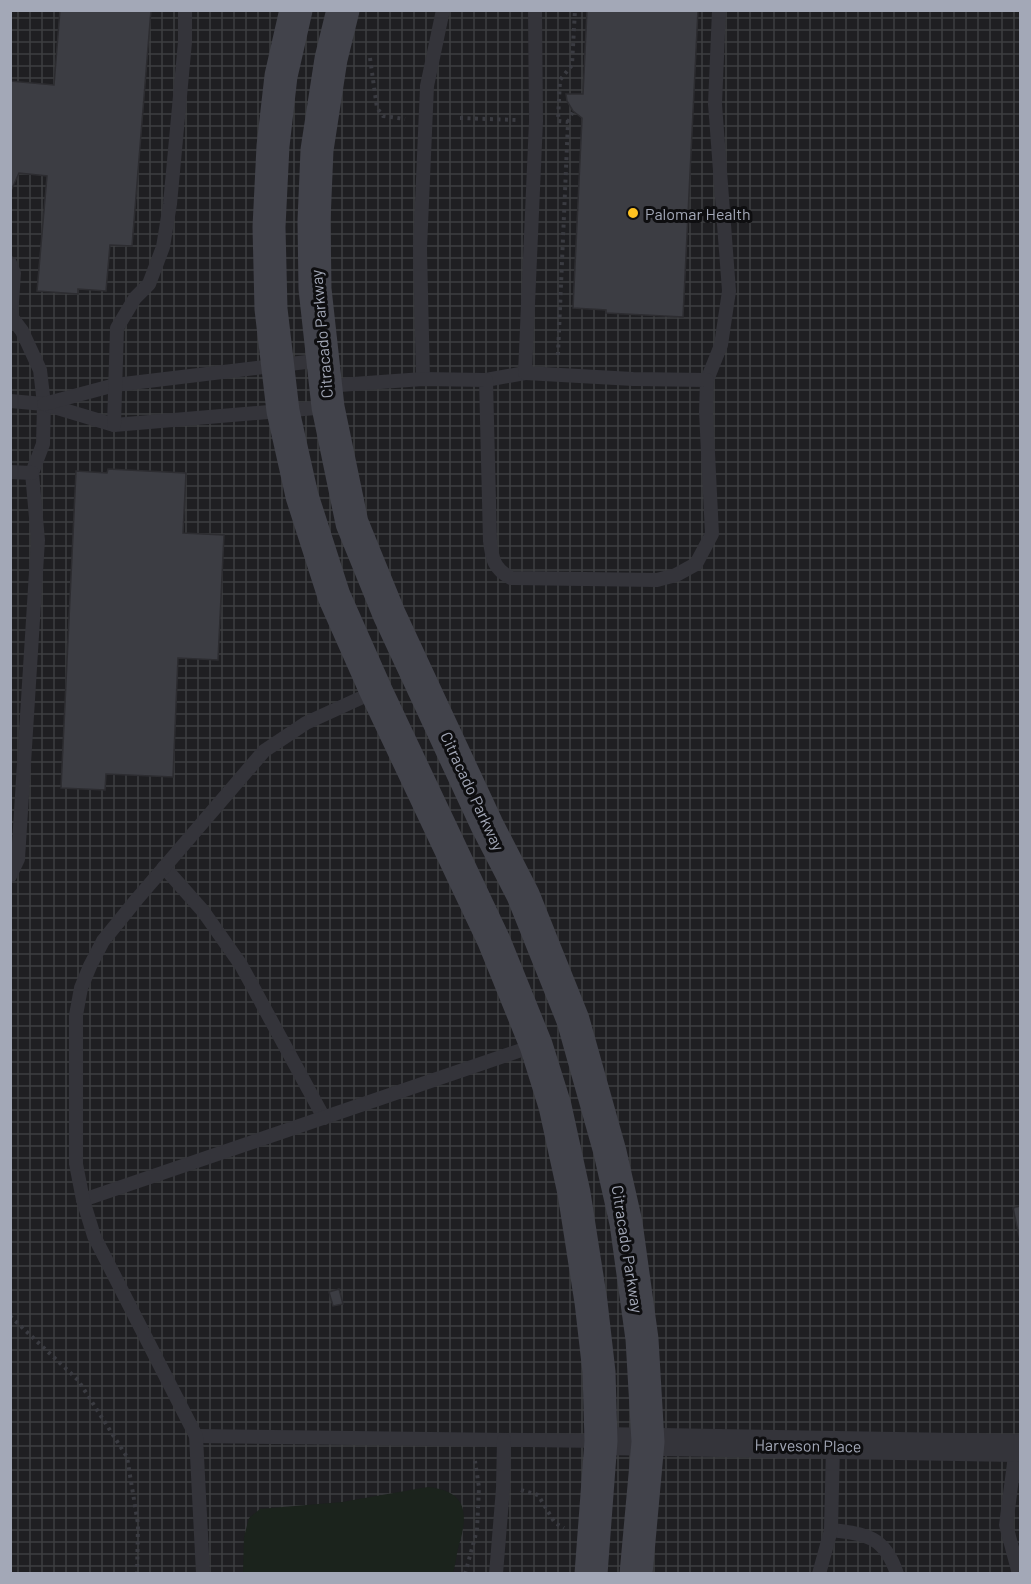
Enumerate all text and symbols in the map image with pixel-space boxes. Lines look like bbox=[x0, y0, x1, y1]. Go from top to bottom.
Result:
place label: Palomar Health bbox=[645, 204, 751, 223]
marker: Palomar Health bbox=[626, 206, 640, 220]
street label: Citracado Parkway bbox=[306, 268, 336, 399]
street label: Citracado Parkway bbox=[437, 729, 509, 854]
street label: Citracado Parkway bbox=[609, 1184, 648, 1315]
street label: Harveson Place bbox=[754, 1435, 862, 1455]

